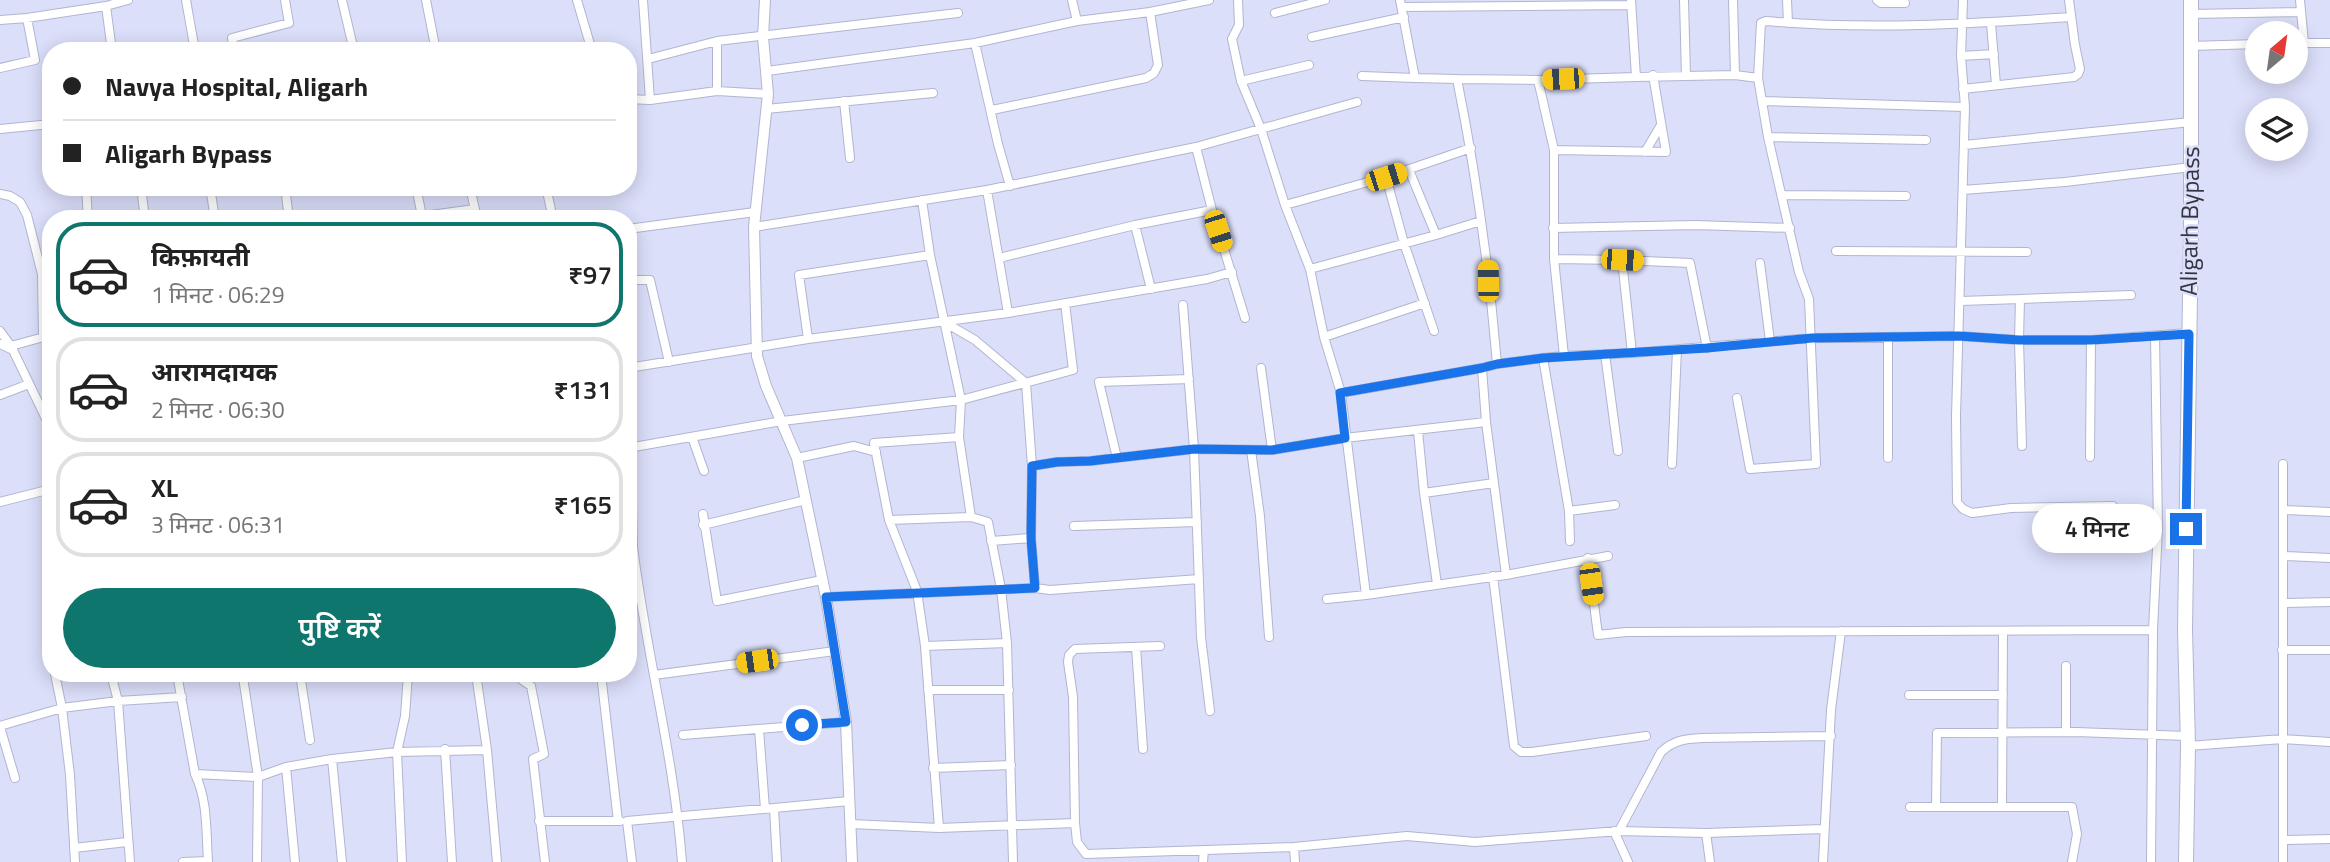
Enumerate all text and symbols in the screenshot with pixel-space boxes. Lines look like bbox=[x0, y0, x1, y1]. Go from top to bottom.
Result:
north arrow bbox=[2245, 21, 2308, 84]
map controls bbox=[2245, 21, 2308, 161]
text: Navya Hospital, Aligarh bbox=[105, 67, 368, 106]
car bbox=[1542, 68, 1585, 90]
button: layers bbox=[2245, 98, 2308, 161]
text: Aligarh Bypass bbox=[105, 134, 272, 173]
street label: Aligarh Bypass bbox=[2170, 146, 2208, 296]
car bbox=[1363, 161, 1410, 193]
car bbox=[1202, 208, 1235, 254]
text: किफ़ायती bbox=[151, 237, 250, 276]
icon: car bbox=[67, 243, 130, 306]
car bbox=[1601, 248, 1644, 272]
text: ₹97 bbox=[568, 255, 612, 294]
car bbox=[1478, 260, 1499, 302]
text: 1 मिनट · 06:29 bbox=[151, 277, 285, 312]
text: आरामदायक bbox=[151, 352, 277, 391]
icon: car bbox=[67, 358, 130, 421]
text: ₹131 bbox=[554, 370, 612, 409]
text: 2 मिनट · 06:30 bbox=[151, 392, 285, 427]
text: XL bbox=[151, 468, 178, 507]
icon: car bbox=[67, 473, 130, 536]
text: ₹165 bbox=[554, 485, 612, 524]
callout: 4 मिनट bbox=[2032, 504, 2162, 554]
text: 3 मिनट · 06:31 bbox=[151, 507, 285, 542]
text: 4 मिनट bbox=[2065, 511, 2129, 546]
route end bbox=[2170, 513, 2202, 545]
car bbox=[1578, 562, 1605, 606]
button: पुष्टि करें bbox=[63, 588, 616, 668]
car bbox=[735, 648, 780, 674]
route start bbox=[786, 709, 818, 741]

